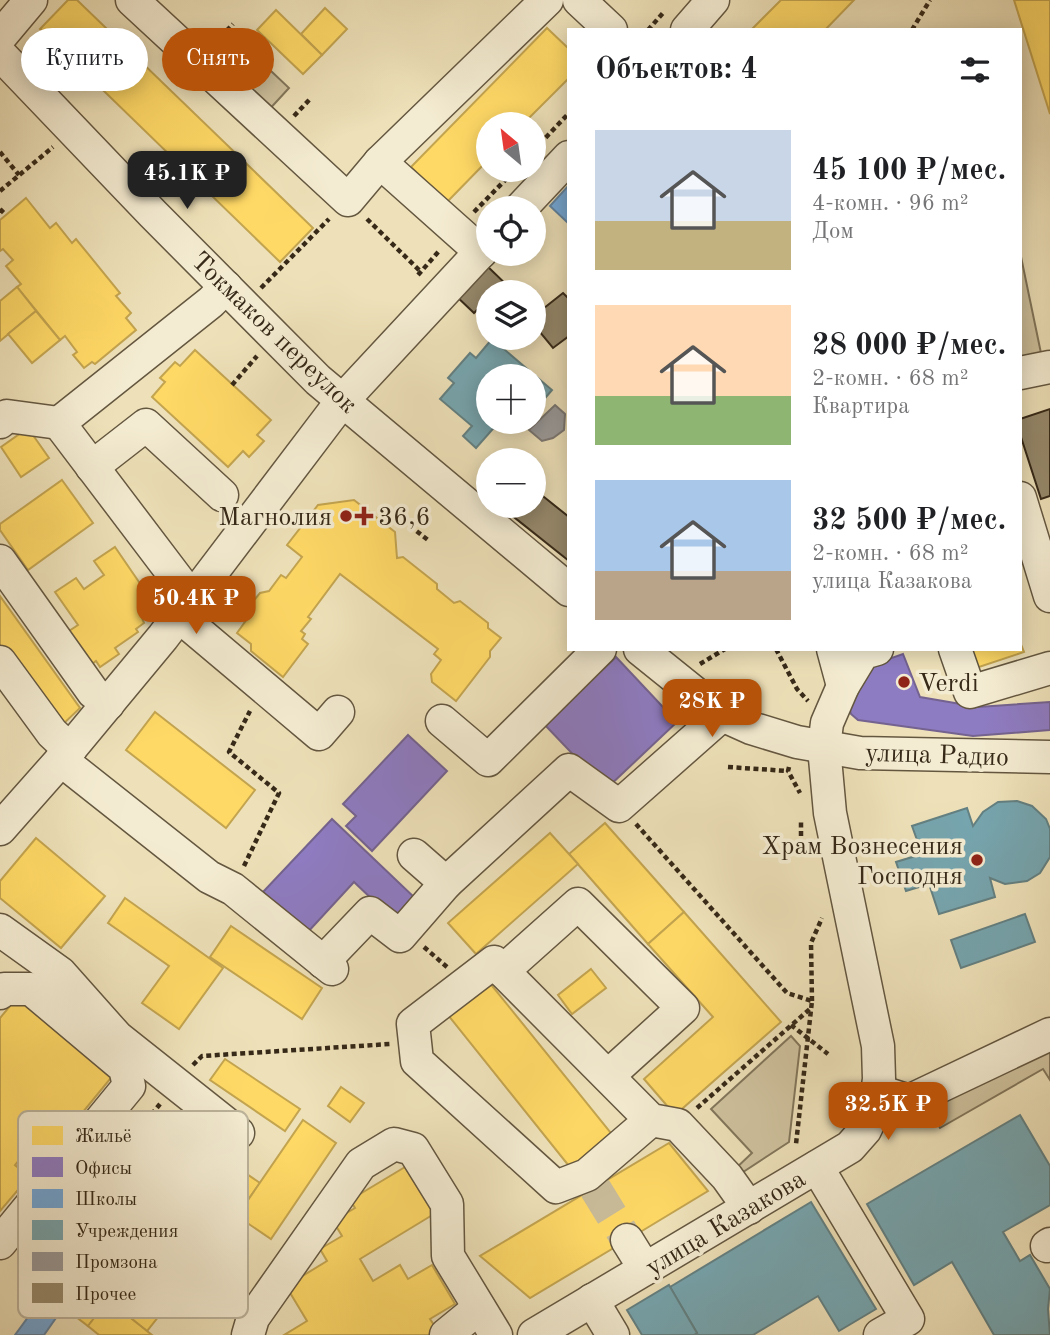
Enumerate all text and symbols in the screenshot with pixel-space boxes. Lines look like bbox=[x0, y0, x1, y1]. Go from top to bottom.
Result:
chip: Купить bbox=[21, 28, 148, 91]
chip: Снять bbox=[162, 28, 274, 91]
icon: filters bbox=[956, 51, 994, 89]
text: Объектов: 4 bbox=[595, 55, 758, 85]
north arrow bbox=[476, 112, 546, 182]
map controls bbox=[476, 112, 546, 518]
pin: 45.1K ₽ bbox=[122, 152, 252, 211]
text: 45 100 ₽/мес. bbox=[812, 156, 1006, 186]
icon: home bbox=[651, 158, 735, 242]
text: 45.1K ₽ bbox=[144, 162, 230, 185]
text: 4-комн. · 96 m² bbox=[812, 192, 969, 215]
button: locate bbox=[476, 196, 546, 266]
text: Дом bbox=[812, 220, 854, 243]
street label: Токмаков переулок bbox=[186, 248, 362, 419]
button: layers bbox=[476, 280, 546, 350]
text: 28 000 ₽/мес. bbox=[812, 331, 1006, 361]
icon: home bbox=[651, 333, 735, 417]
button: + bbox=[476, 364, 546, 434]
text: 2-комн. · 68 m² bbox=[812, 367, 969, 390]
text: Квартира bbox=[812, 395, 910, 418]
button: − bbox=[476, 448, 546, 518]
place label: Магнолия bbox=[218, 505, 332, 531]
place label: 36,6 bbox=[378, 505, 431, 531]
text: 32 500 ₽/мес. bbox=[812, 506, 1006, 536]
marker: Магнолия bbox=[338, 508, 354, 524]
marker: 36,6 bbox=[356, 508, 372, 524]
icon: home bbox=[651, 508, 735, 592]
text: 2-комн. · 68 m² bbox=[812, 542, 969, 565]
text: улица Казакова bbox=[812, 570, 972, 593]
pin: 50.4K ₽ bbox=[131, 576, 261, 636]
text: 50.4K ₽ bbox=[153, 587, 239, 610]
place label: Verdi bbox=[918, 671, 979, 697]
marker: Verdi bbox=[896, 674, 912, 690]
pin: 28K ₽ bbox=[663, 680, 761, 739]
text: 28K ₽ bbox=[679, 690, 745, 713]
street label: улица Радио bbox=[865, 740, 1009, 772]
place label: Храм Вознесения Господня bbox=[762, 834, 963, 890]
marker: Храм Вознесения Господня bbox=[969, 852, 985, 868]
pin: 32.5K ₽ bbox=[823, 1082, 953, 1142]
text: 32.5K ₽ bbox=[845, 1093, 931, 1116]
legend bbox=[18, 1111, 248, 1318]
text: Жильё bbox=[75, 1128, 132, 1147]
text: Офисы bbox=[75, 1160, 132, 1179]
street label: улица Казакова bbox=[642, 1166, 810, 1281]
text: Школы bbox=[75, 1191, 137, 1210]
text: Учреждения bbox=[75, 1223, 178, 1242]
text: Промзона bbox=[75, 1254, 158, 1273]
text: Прочее bbox=[75, 1286, 136, 1305]

